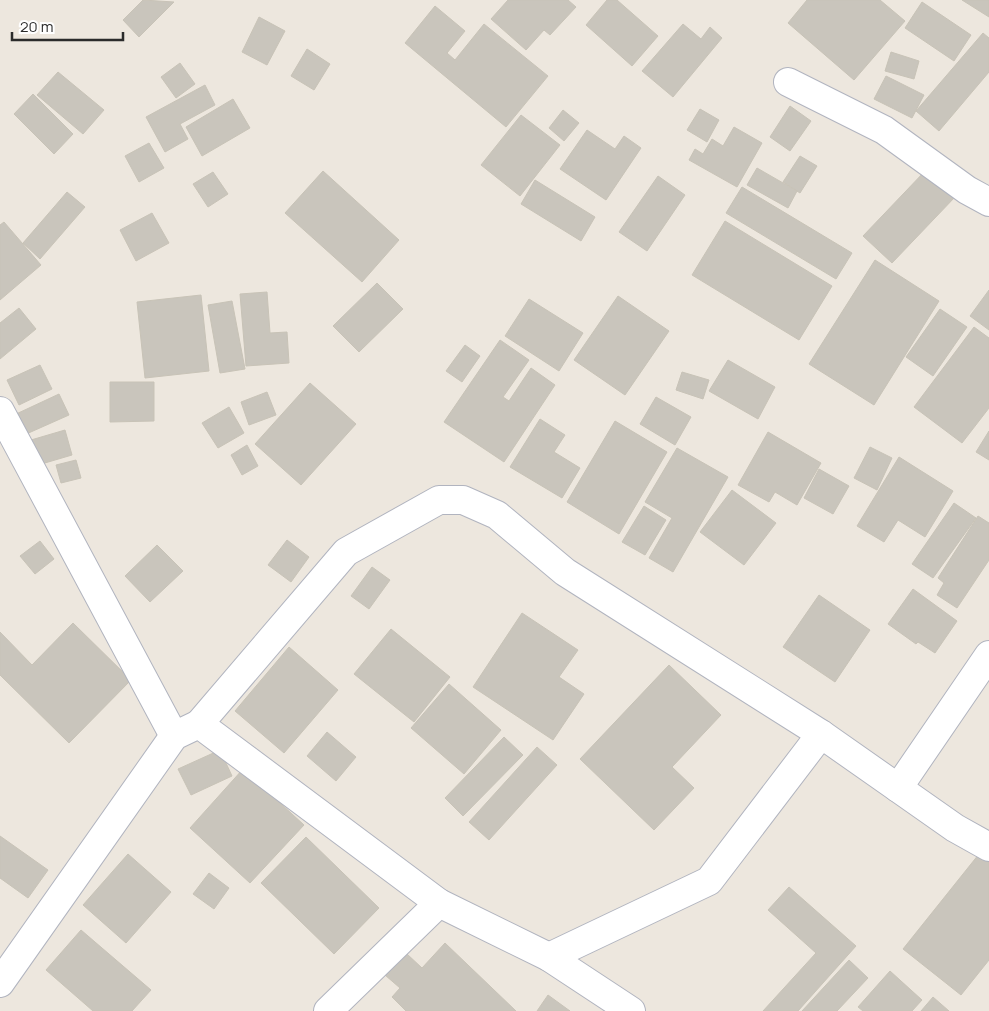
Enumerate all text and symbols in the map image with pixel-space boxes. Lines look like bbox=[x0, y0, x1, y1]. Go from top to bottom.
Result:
scale bar bbox=[12, 10, 124, 42]
text: 20 m bbox=[20, 16, 53, 37]

